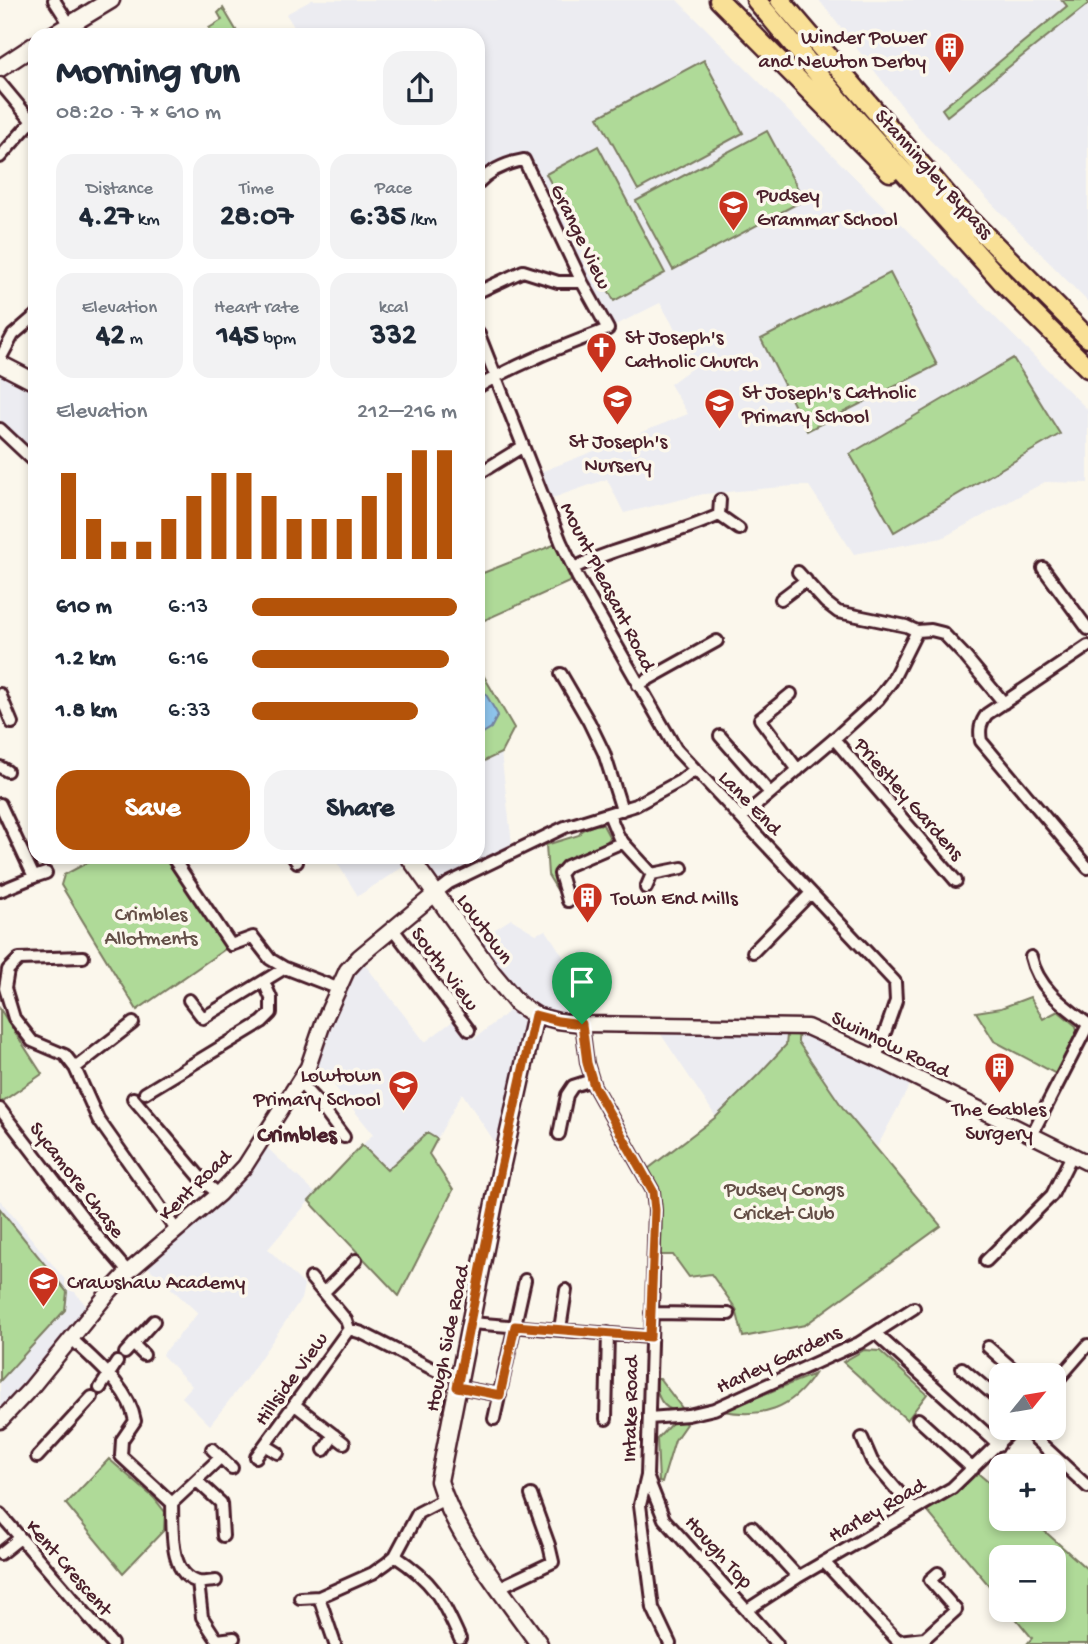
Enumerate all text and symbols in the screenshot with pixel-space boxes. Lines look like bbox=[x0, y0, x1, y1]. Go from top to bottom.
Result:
place label: Winder Power and Newton Derby bbox=[758, 27, 928, 76]
building icon: Winder Power and Newton Derby bbox=[932, 31, 966, 75]
button: share bbox=[383, 51, 457, 125]
text: Morning run bbox=[56, 52, 240, 96]
text: 08:20 · 7 × 610 m bbox=[56, 100, 221, 127]
street label: Stanningley Bypass bbox=[868, 105, 998, 246]
text: Distance bbox=[86, 178, 153, 201]
text: Time bbox=[239, 178, 274, 201]
text: Pace bbox=[375, 178, 412, 201]
street label: Grange View bbox=[543, 181, 615, 295]
place label: Pudsey Grammar School bbox=[756, 185, 898, 234]
school or university icon: Pudsey Grammar School bbox=[717, 189, 751, 233]
text: 4.27 bbox=[79, 201, 133, 236]
text: 28:07 bbox=[220, 201, 293, 236]
text: 6:35 bbox=[350, 201, 406, 236]
text: km bbox=[133, 209, 160, 232]
text: /km bbox=[406, 209, 437, 232]
text: Elevation bbox=[82, 297, 157, 320]
text: Heart rate bbox=[214, 297, 299, 320]
text: kcal bbox=[379, 297, 408, 320]
text: 42 bbox=[96, 320, 125, 355]
text: 145 bbox=[217, 320, 259, 355]
text: 332 bbox=[371, 320, 416, 355]
place label: St Joseph's Catholic Church bbox=[625, 327, 758, 376]
text: m bbox=[125, 328, 143, 351]
text: bpm bbox=[259, 328, 296, 351]
church icon: St Joseph's Catholic Church bbox=[585, 331, 619, 375]
place label: St Joseph's Catholic Primary School bbox=[741, 382, 917, 431]
school or university icon: St Joseph's Nursery bbox=[601, 383, 635, 427]
school or university icon: St Joseph's Catholic Primary School bbox=[702, 386, 736, 430]
text: Elevation bbox=[56, 399, 147, 426]
text: 212–216 m bbox=[357, 399, 457, 426]
place label: St Joseph's Nursery bbox=[569, 431, 669, 480]
street label: Mount Pleasant Road bbox=[552, 499, 660, 678]
text: 610 m bbox=[56, 594, 112, 621]
text: 6:13 bbox=[168, 594, 208, 621]
text: 1.2 km bbox=[56, 646, 116, 673]
text: 6:16 bbox=[168, 646, 208, 673]
text: 1.8 km bbox=[56, 698, 117, 725]
text: 6:33 bbox=[168, 698, 211, 725]
street label: Priestley Gardens bbox=[847, 733, 968, 868]
street label: Lane End bbox=[712, 767, 787, 843]
button: Save bbox=[56, 770, 250, 850]
button: Share bbox=[264, 770, 457, 850]
building icon: Town End Mills bbox=[571, 880, 605, 924]
place label: Town End Mills bbox=[610, 888, 739, 913]
street label: Lowtown bbox=[449, 890, 517, 970]
park label: Crimbles Allotments bbox=[104, 904, 199, 953]
street label: South View bbox=[404, 923, 483, 1018]
pin bbox=[552, 952, 612, 1024]
icon: arrive bbox=[563, 963, 601, 1001]
street label: Swinnow Road bbox=[826, 1007, 954, 1086]
building icon: The Gables Surgery bbox=[982, 1051, 1016, 1095]
place label: Lowtown Primary School bbox=[253, 1065, 381, 1114]
school or university icon: Lowtown Primary School bbox=[387, 1069, 421, 1113]
place label: The Gables Surgery bbox=[951, 1099, 1047, 1148]
street label: Sycamore Chase bbox=[22, 1118, 129, 1245]
district label: Crimbles bbox=[257, 1123, 338, 1150]
street label: Kent Road bbox=[155, 1144, 239, 1227]
park label: Pudsey Congs Cricket Club bbox=[723, 1179, 845, 1228]
street label: Hough Side Road bbox=[422, 1261, 478, 1414]
school or university icon: Crawshaw Academy bbox=[27, 1264, 61, 1308]
place label: Crawshaw Academy bbox=[67, 1272, 245, 1297]
street label: Harley Gardens bbox=[713, 1321, 847, 1401]
street label: Hillside View bbox=[251, 1328, 336, 1432]
street label: Intake Road bbox=[619, 1354, 646, 1462]
north arrow bbox=[989, 1363, 1066, 1440]
map controls bbox=[989, 1363, 1066, 1622]
button: + bbox=[989, 1454, 1066, 1531]
street label: Harley Road bbox=[825, 1473, 932, 1550]
street label: Hough Top bbox=[678, 1511, 757, 1596]
street label: Kent Crescent bbox=[19, 1516, 118, 1625]
button: − bbox=[989, 1545, 1066, 1622]

